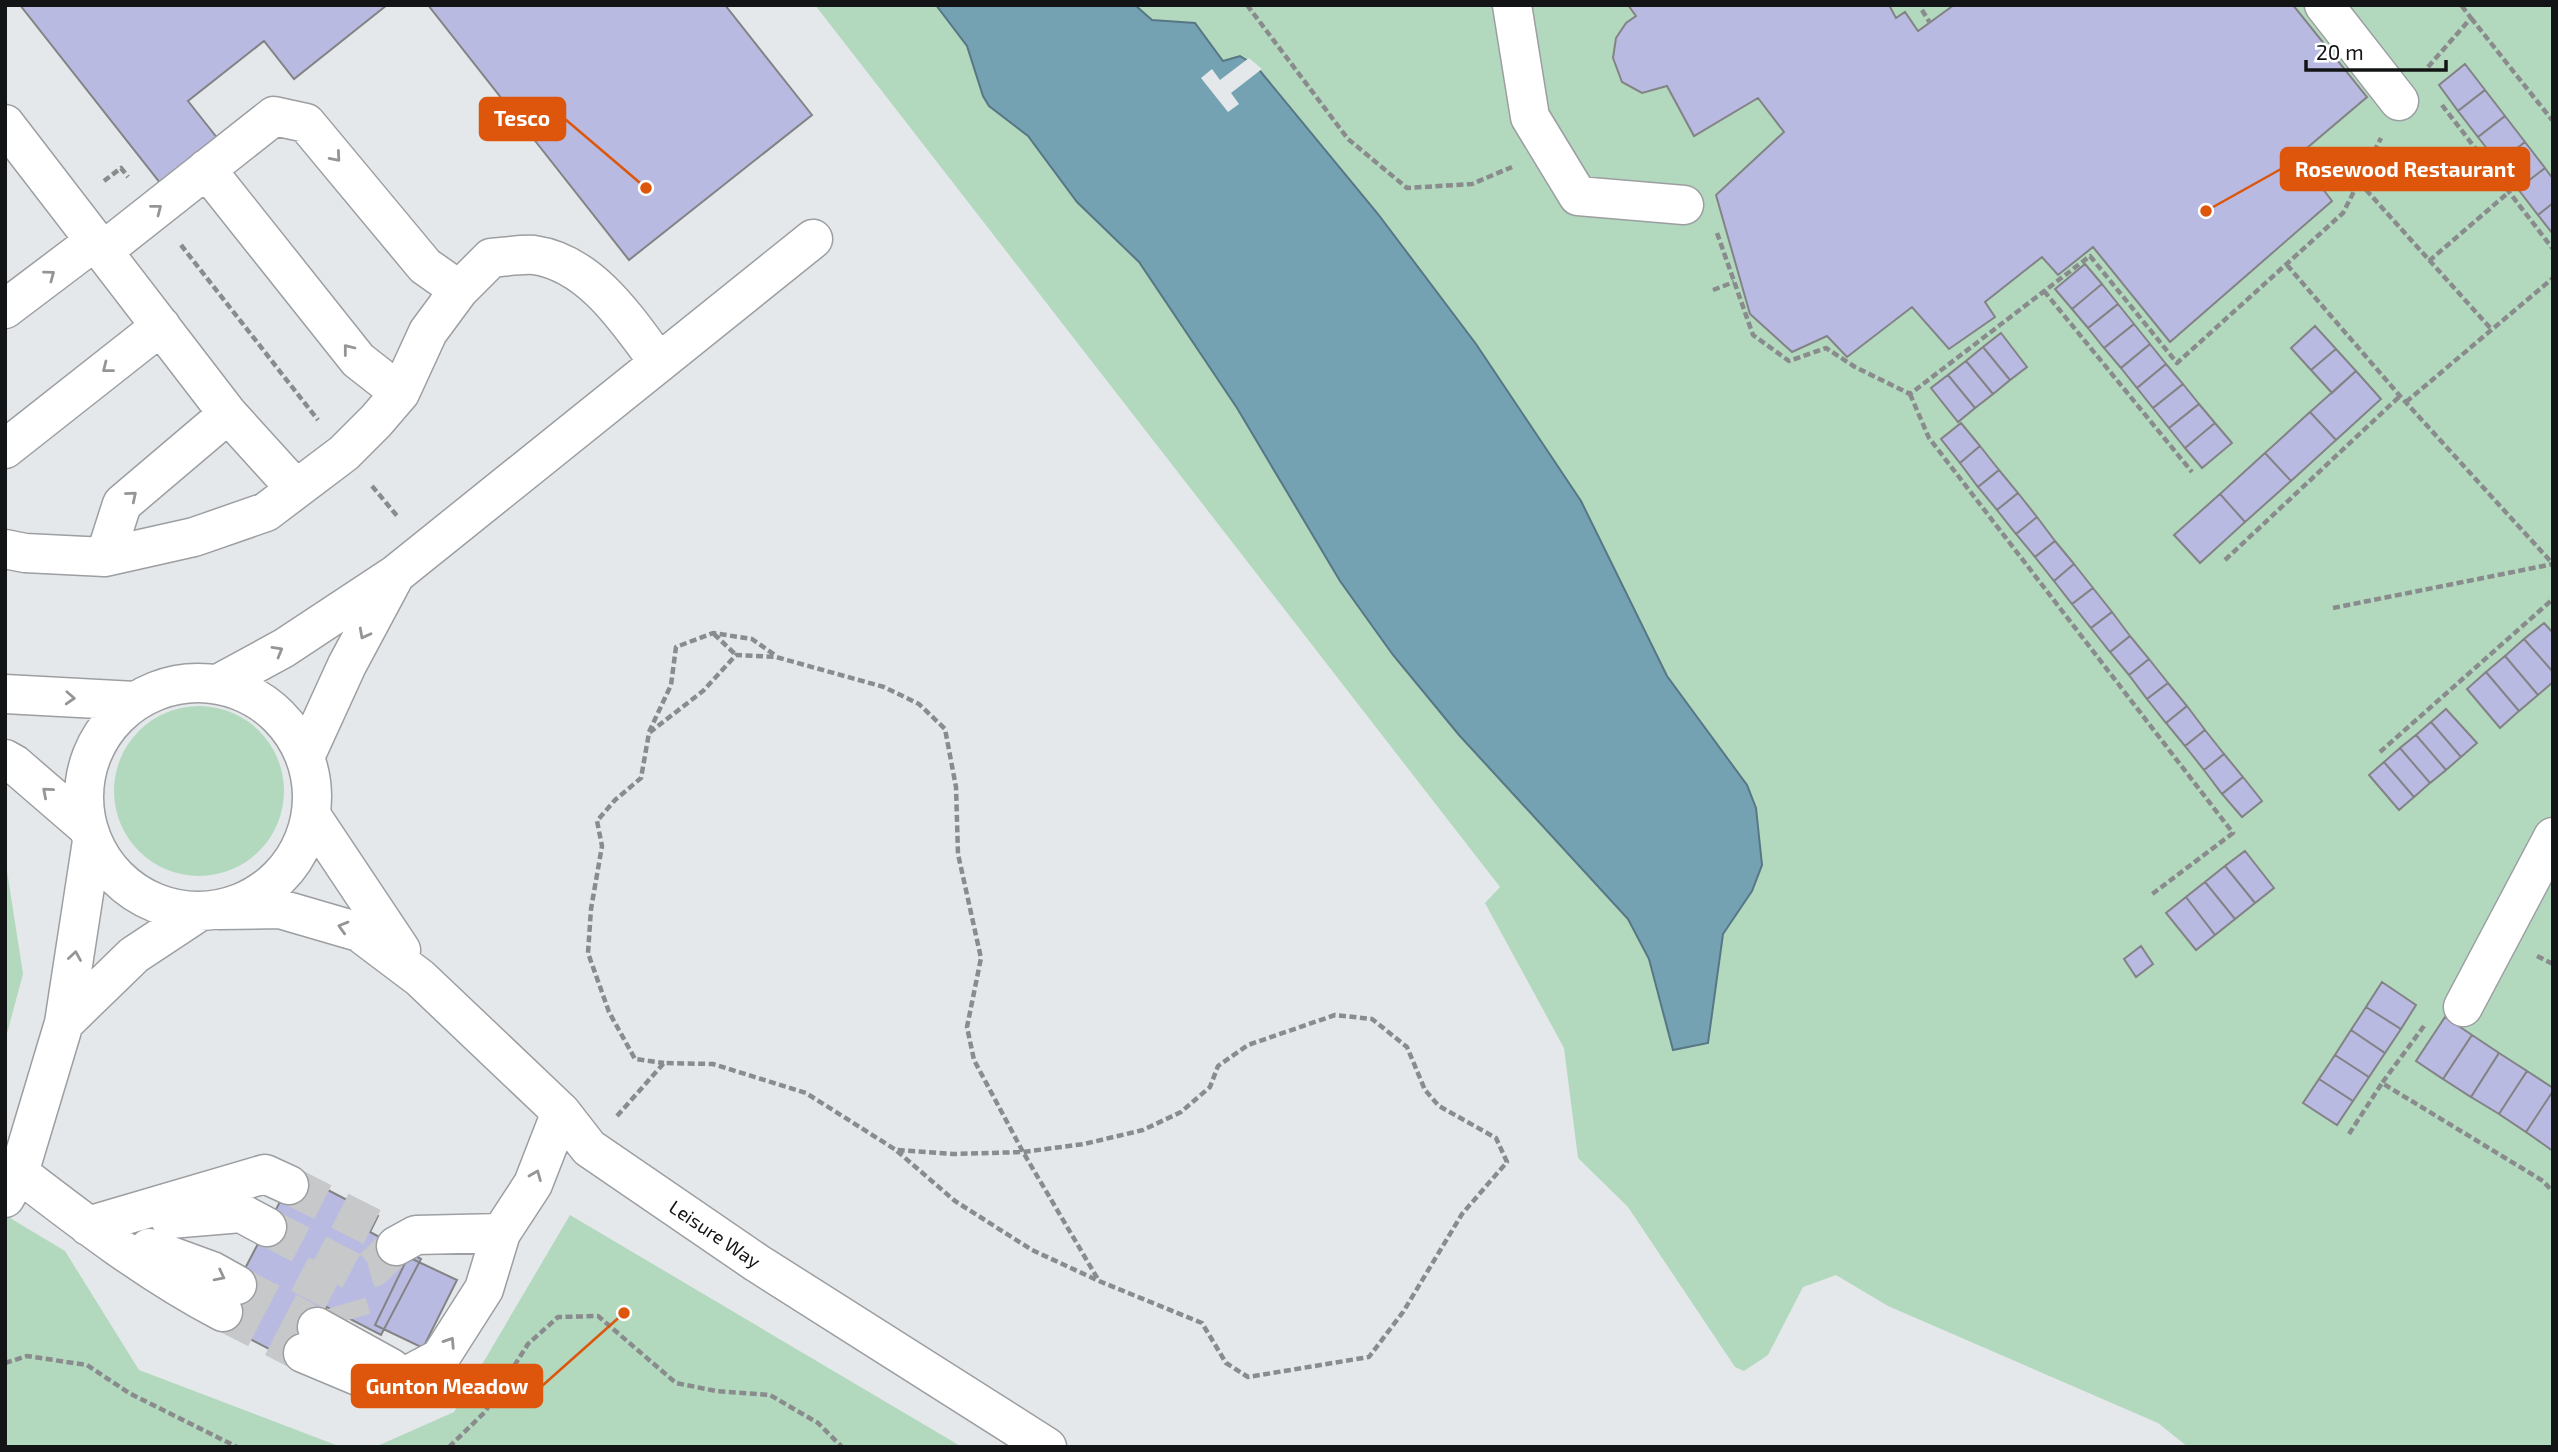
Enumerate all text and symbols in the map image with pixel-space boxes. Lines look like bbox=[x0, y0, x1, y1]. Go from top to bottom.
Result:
scale bar bbox=[2306, 28, 2446, 72]
text: 20 m bbox=[2316, 39, 2364, 64]
callout: Tesco bbox=[480, 98, 565, 140]
text: Tesco bbox=[494, 105, 550, 130]
callout: Rosewood Restaurant bbox=[2281, 148, 2529, 190]
one-way arrow bbox=[328, 149, 340, 162]
text: Rosewood Restaurant bbox=[2295, 156, 2515, 181]
one-way arrow bbox=[149, 204, 161, 217]
one-way arrow bbox=[42, 271, 55, 284]
one-way arrow bbox=[344, 344, 357, 356]
one-way arrow bbox=[103, 360, 115, 373]
one-way arrow bbox=[124, 492, 137, 504]
one-way arrow bbox=[359, 627, 372, 639]
one-way arrow bbox=[270, 647, 283, 660]
one-way arrow bbox=[65, 690, 76, 705]
one-way arrow bbox=[42, 788, 55, 800]
one-way arrow bbox=[337, 921, 349, 936]
one-way arrow bbox=[67, 950, 82, 962]
one-way arrow bbox=[528, 1170, 542, 1182]
street label: Leisure Way bbox=[665, 1195, 765, 1272]
one-way arrow bbox=[213, 1268, 225, 1282]
one-way arrow bbox=[442, 1337, 455, 1350]
callout: Gunton Meadow bbox=[352, 1365, 542, 1407]
text: Gunton Meadow bbox=[366, 1373, 528, 1398]

